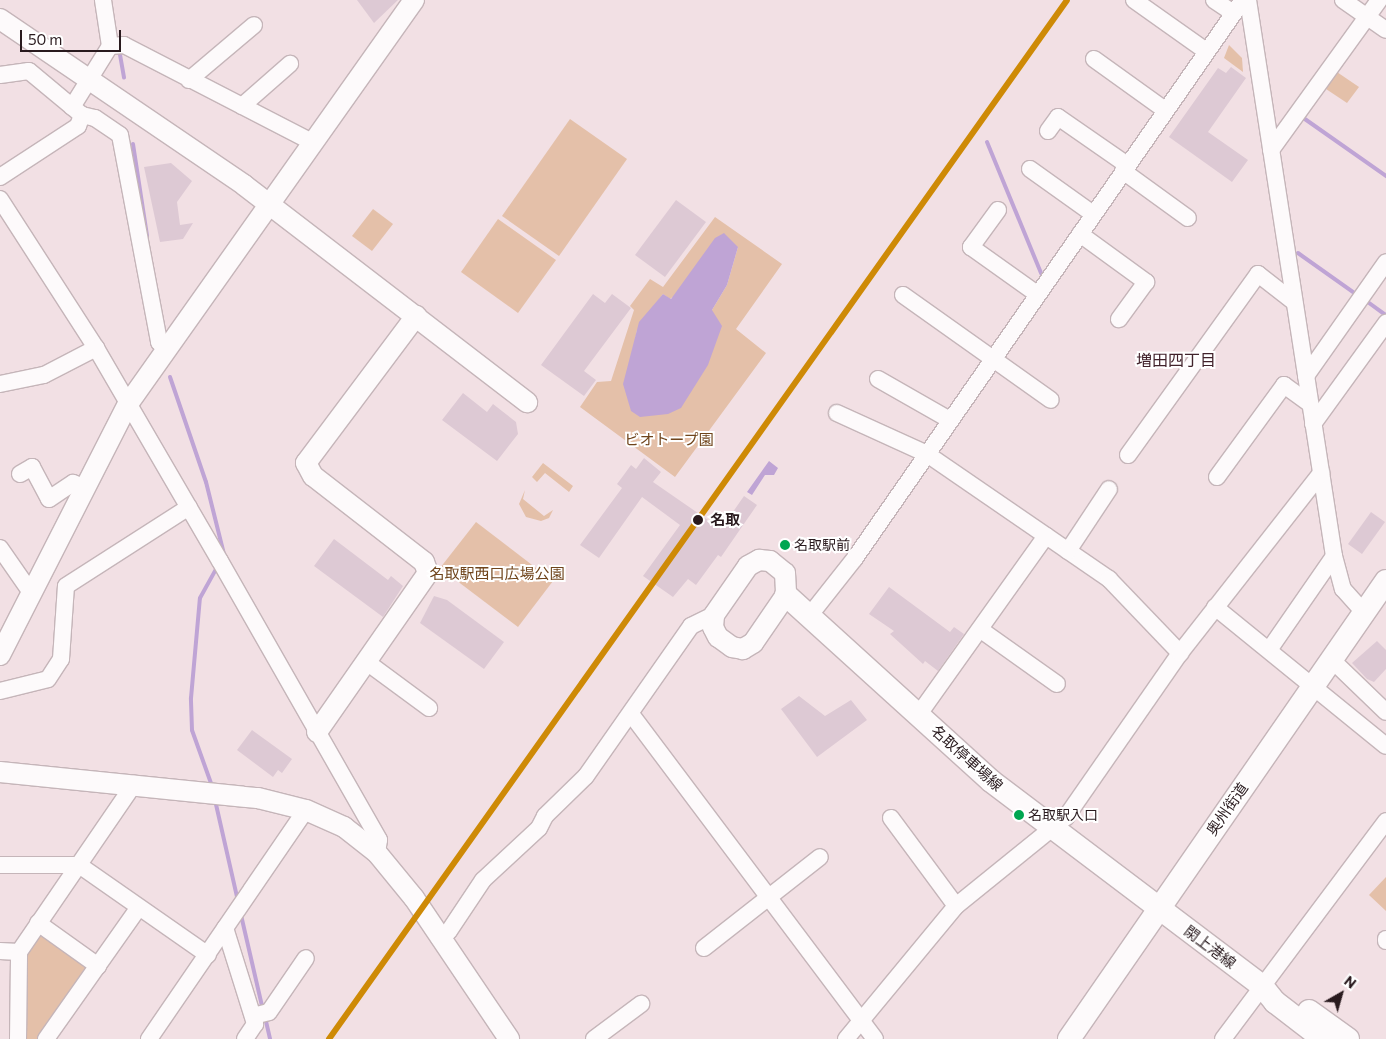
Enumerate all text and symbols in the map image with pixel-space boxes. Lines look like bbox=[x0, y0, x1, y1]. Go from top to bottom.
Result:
scale bar bbox=[22, 20, 124, 52]
text: 50 m bbox=[28, 30, 62, 48]
district label: 増田四丁目 bbox=[1136, 350, 1216, 370]
park label: ビオトープ園 bbox=[624, 431, 714, 449]
place label: 名取 bbox=[710, 511, 740, 529]
marker: 名取 bbox=[690, 512, 706, 528]
place label: 名取駅前 bbox=[794, 537, 850, 553]
marker: 名取駅前 bbox=[780, 540, 790, 550]
park label: 名取駅西口広場公園 bbox=[430, 565, 564, 583]
street label: 名取停車場線 bbox=[928, 721, 1006, 795]
street label: 奥州街道 bbox=[1202, 779, 1252, 839]
place label: 名取駅入口 bbox=[1028, 807, 1098, 823]
marker: 名取駅入口 bbox=[1014, 810, 1024, 820]
street label: 閖上港線 bbox=[1181, 922, 1239, 972]
north arrow bbox=[1316, 969, 1366, 1019]
text: N bbox=[1341, 972, 1360, 992]

